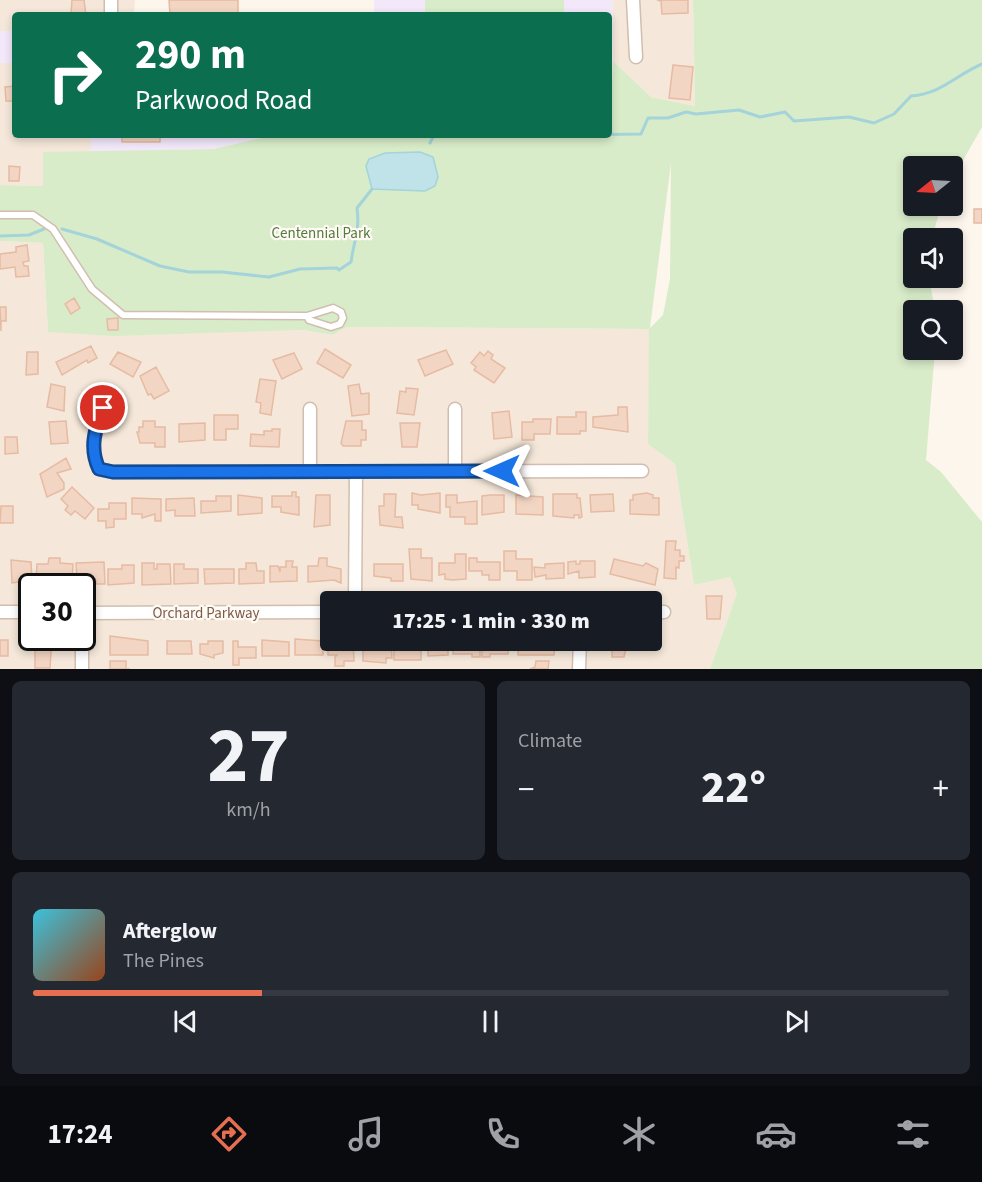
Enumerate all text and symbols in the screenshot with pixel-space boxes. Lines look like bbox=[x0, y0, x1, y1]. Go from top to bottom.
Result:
text: 290 m bbox=[135, 25, 246, 85]
icon: right bbox=[36, 36, 114, 114]
text: Parkwood Road bbox=[135, 81, 312, 120]
north arrow bbox=[903, 156, 963, 216]
map controls bbox=[903, 156, 963, 360]
park label: Centennial Park bbox=[271, 223, 371, 244]
button: sound bbox=[903, 228, 963, 288]
button: search bbox=[903, 300, 963, 360]
pin bbox=[77, 382, 128, 433]
icon: arrive bbox=[86, 391, 119, 424]
position arrow bbox=[470, 439, 534, 503]
speed limit sign: 30 bbox=[18, 573, 96, 651]
street label: Orchard Parkway bbox=[152, 603, 260, 624]
text: 17:25 · 1 min · 330 m bbox=[392, 605, 590, 637]
text: 27 bbox=[207, 701, 290, 812]
text: Climate bbox=[518, 727, 582, 755]
text: 22° bbox=[701, 756, 766, 820]
text: − bbox=[518, 766, 534, 813]
text: + bbox=[933, 766, 949, 813]
text: km/h bbox=[226, 796, 271, 824]
text: Afterglow bbox=[123, 915, 217, 947]
text: The Pines bbox=[123, 947, 204, 975]
icon: previous bbox=[169, 1005, 202, 1038]
icon: pause bbox=[474, 1005, 507, 1038]
icon: next bbox=[780, 1005, 813, 1038]
icon: directions bbox=[208, 1113, 250, 1155]
icon: music bbox=[345, 1113, 387, 1155]
icon: phone bbox=[482, 1113, 524, 1155]
icon: climate bbox=[618, 1113, 660, 1155]
icon: car bbox=[755, 1113, 797, 1155]
icon: filters bbox=[892, 1113, 934, 1155]
text: 17:24 bbox=[47, 1115, 113, 1154]

